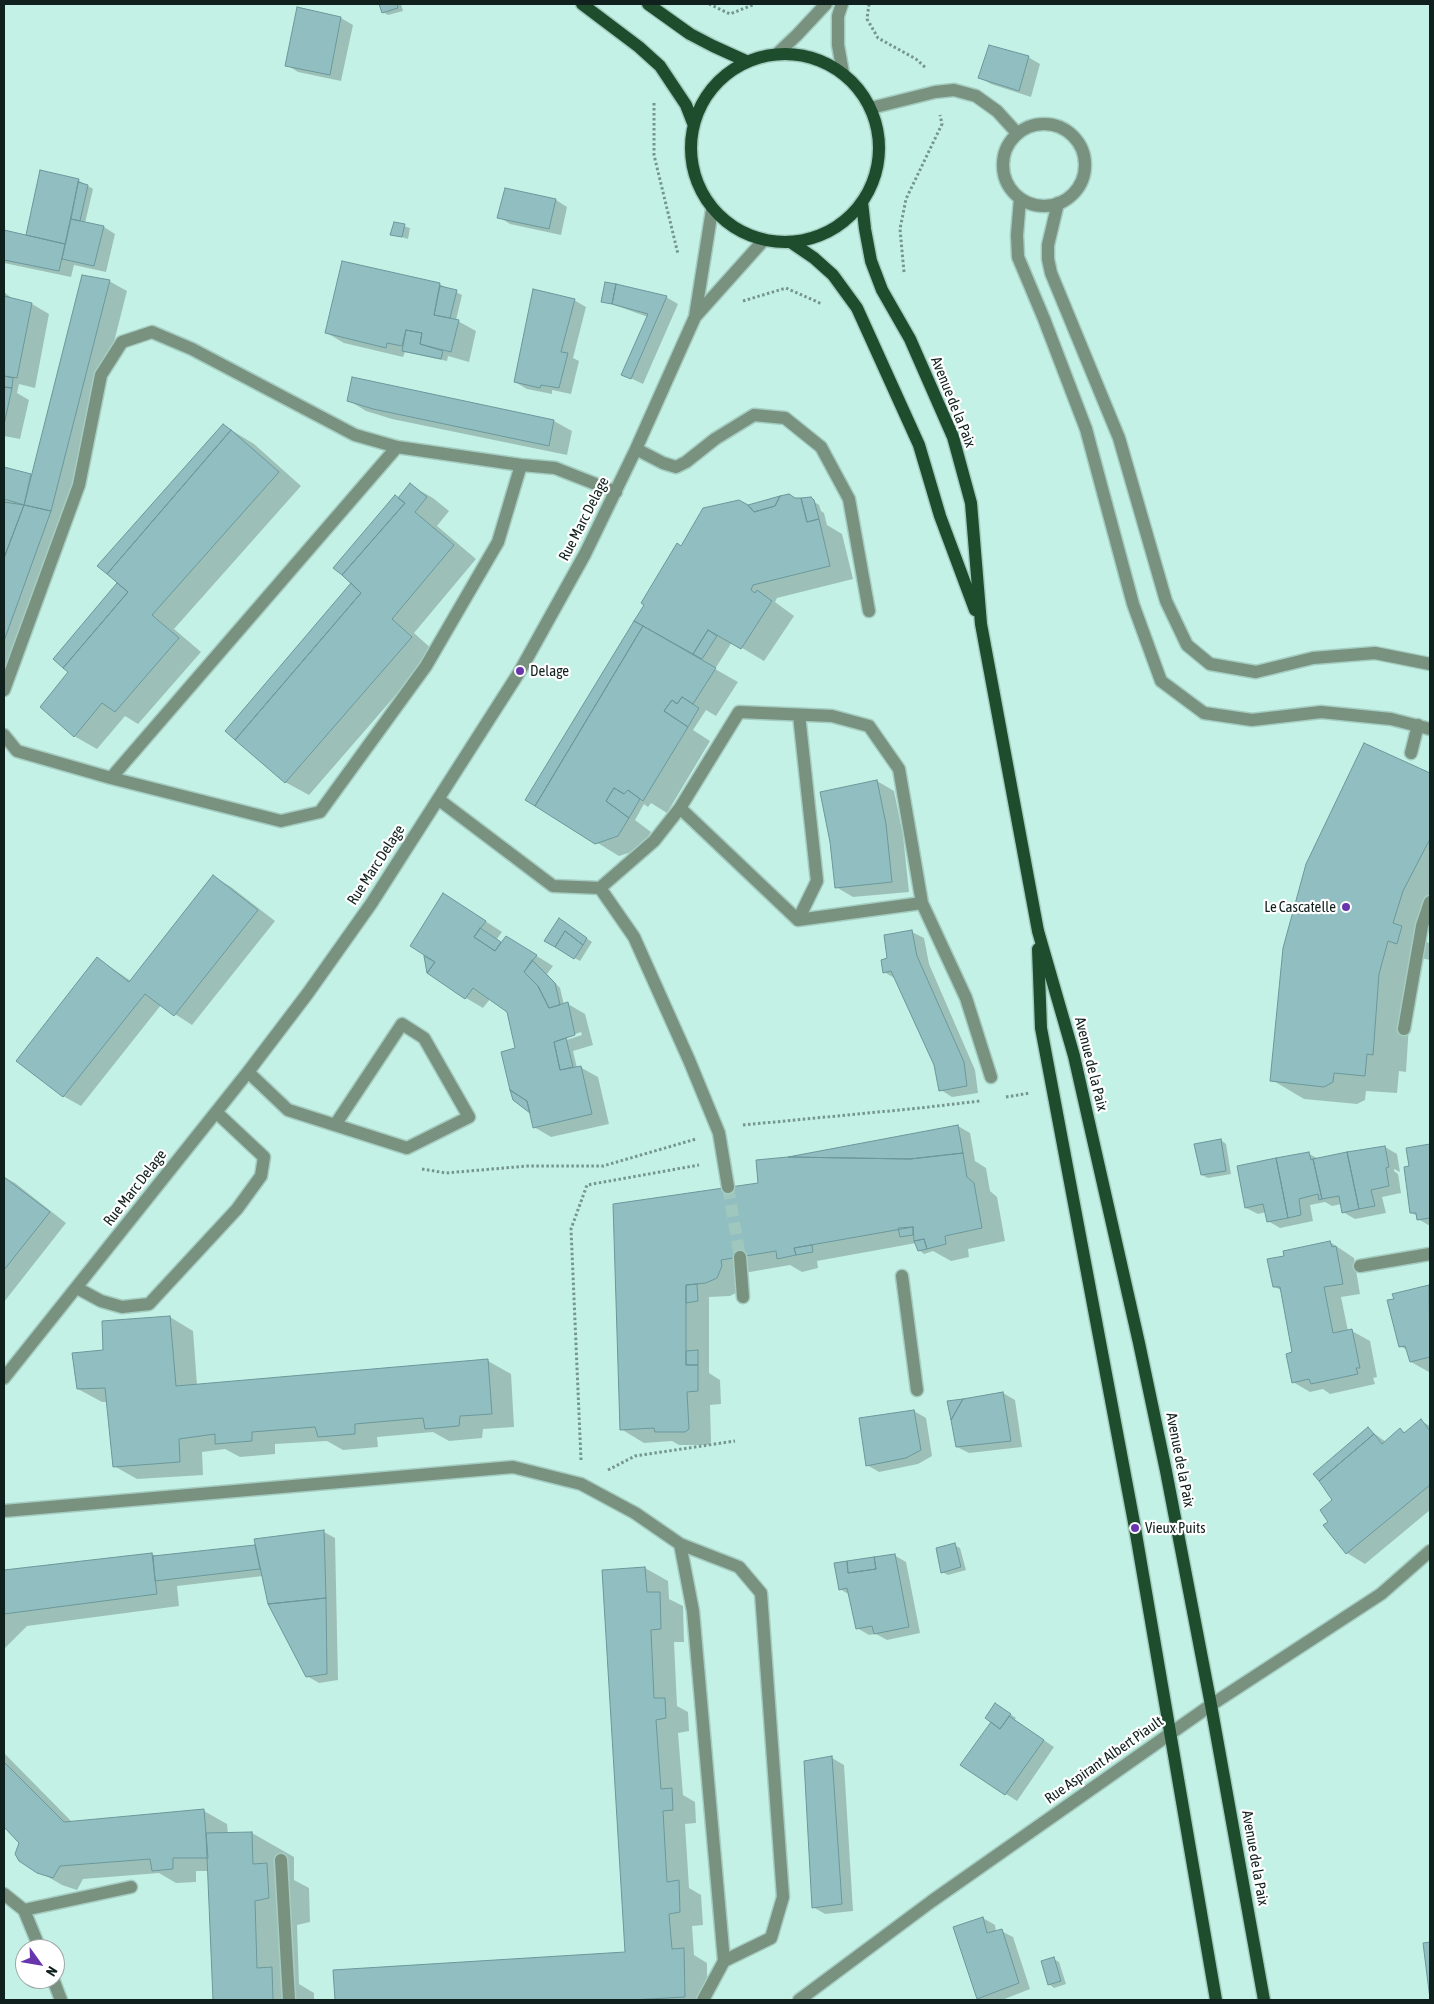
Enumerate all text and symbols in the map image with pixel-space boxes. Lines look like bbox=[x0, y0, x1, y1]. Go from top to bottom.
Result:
street label: Avenue de la Paix bbox=[927, 354, 979, 450]
street label: Rue Marc Delage bbox=[555, 474, 613, 564]
place label: Delage bbox=[530, 662, 569, 680]
marker: Delage bbox=[514, 665, 526, 677]
street label: Rue Marc Delage bbox=[343, 822, 409, 908]
place label: Le Cascatelle bbox=[1264, 898, 1336, 916]
marker: Le Cascatelle bbox=[1340, 901, 1352, 913]
street label: Avenue de la Paix bbox=[1071, 1015, 1111, 1113]
street label: Rue Marc Delage bbox=[100, 1146, 170, 1230]
street label: Avenue de la Paix bbox=[1162, 1411, 1198, 1509]
place label: Vieux Puits bbox=[1145, 1519, 1206, 1537]
marker: Vieux Puits bbox=[1129, 1522, 1141, 1534]
street label: Rue Aspirant Albert Piault bbox=[1041, 1712, 1167, 1808]
street label: Avenue de la Paix bbox=[1238, 1809, 1272, 1907]
north arrow bbox=[15, 1939, 65, 1989]
text: N bbox=[43, 1964, 61, 1979]

